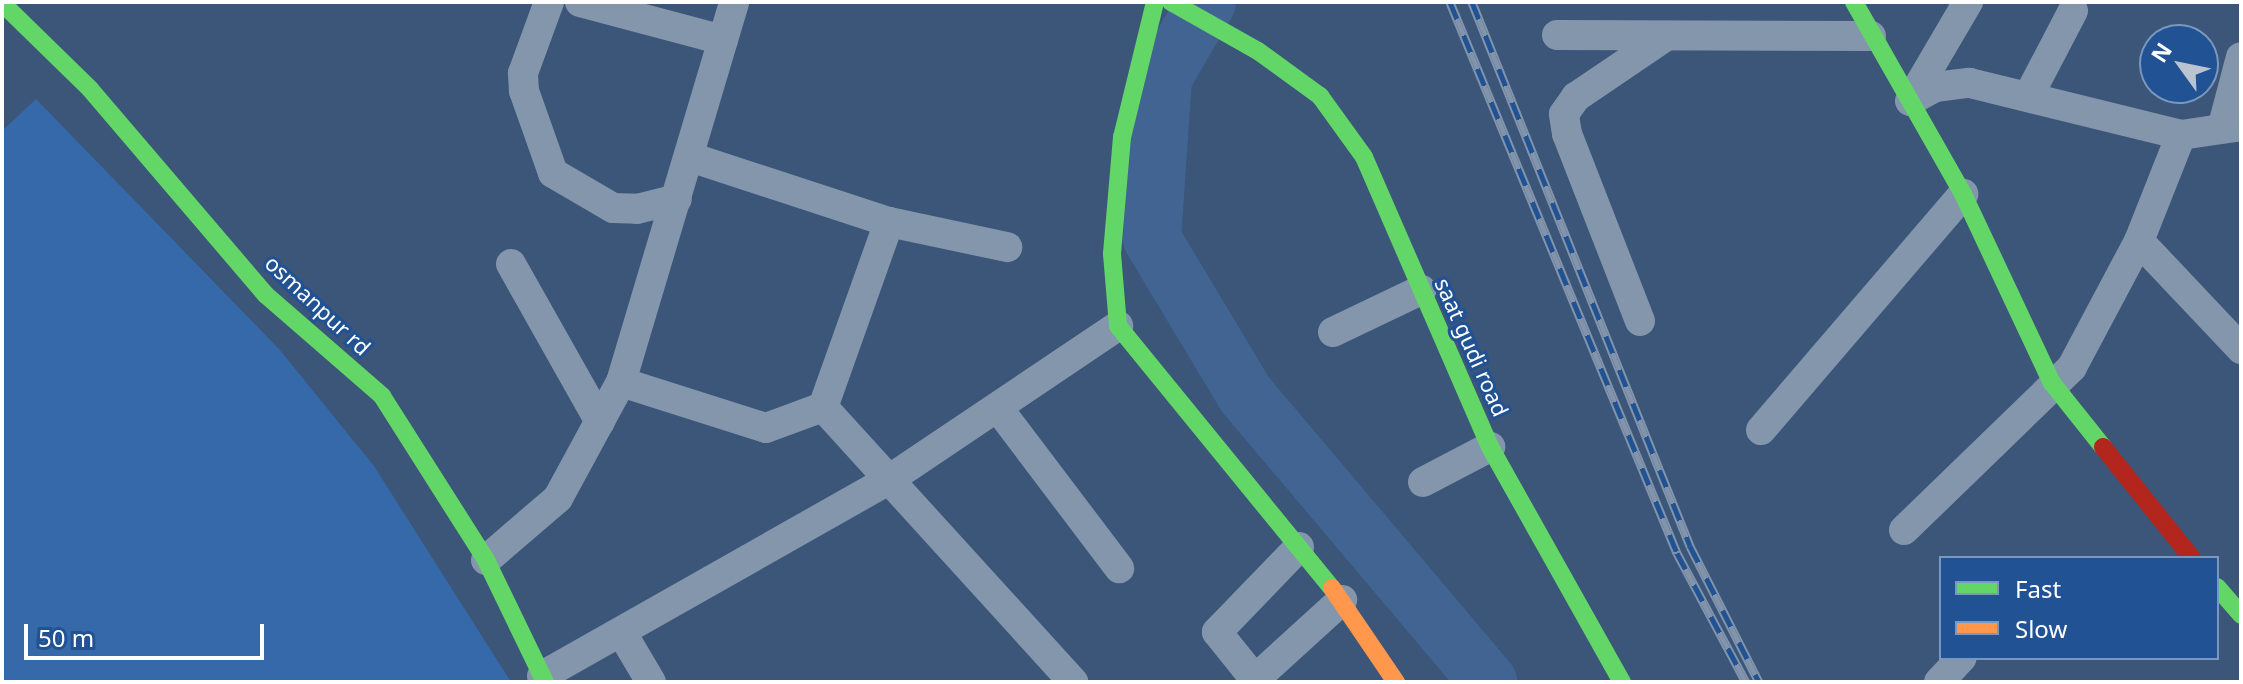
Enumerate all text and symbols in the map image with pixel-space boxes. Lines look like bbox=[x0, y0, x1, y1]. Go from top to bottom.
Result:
north arrow bbox=[2139, 24, 2219, 104]
text: N bbox=[2143, 36, 2178, 68]
street label: osmanpur rd bbox=[260, 249, 376, 361]
street label: saat gudi road bbox=[1430, 274, 1514, 420]
legend bbox=[1939, 556, 2219, 660]
text: Fast bbox=[2015, 572, 2061, 605]
scale bar bbox=[28, 608, 268, 658]
text: Slow bbox=[2015, 612, 2067, 645]
text: 50 m bbox=[38, 621, 94, 654]

